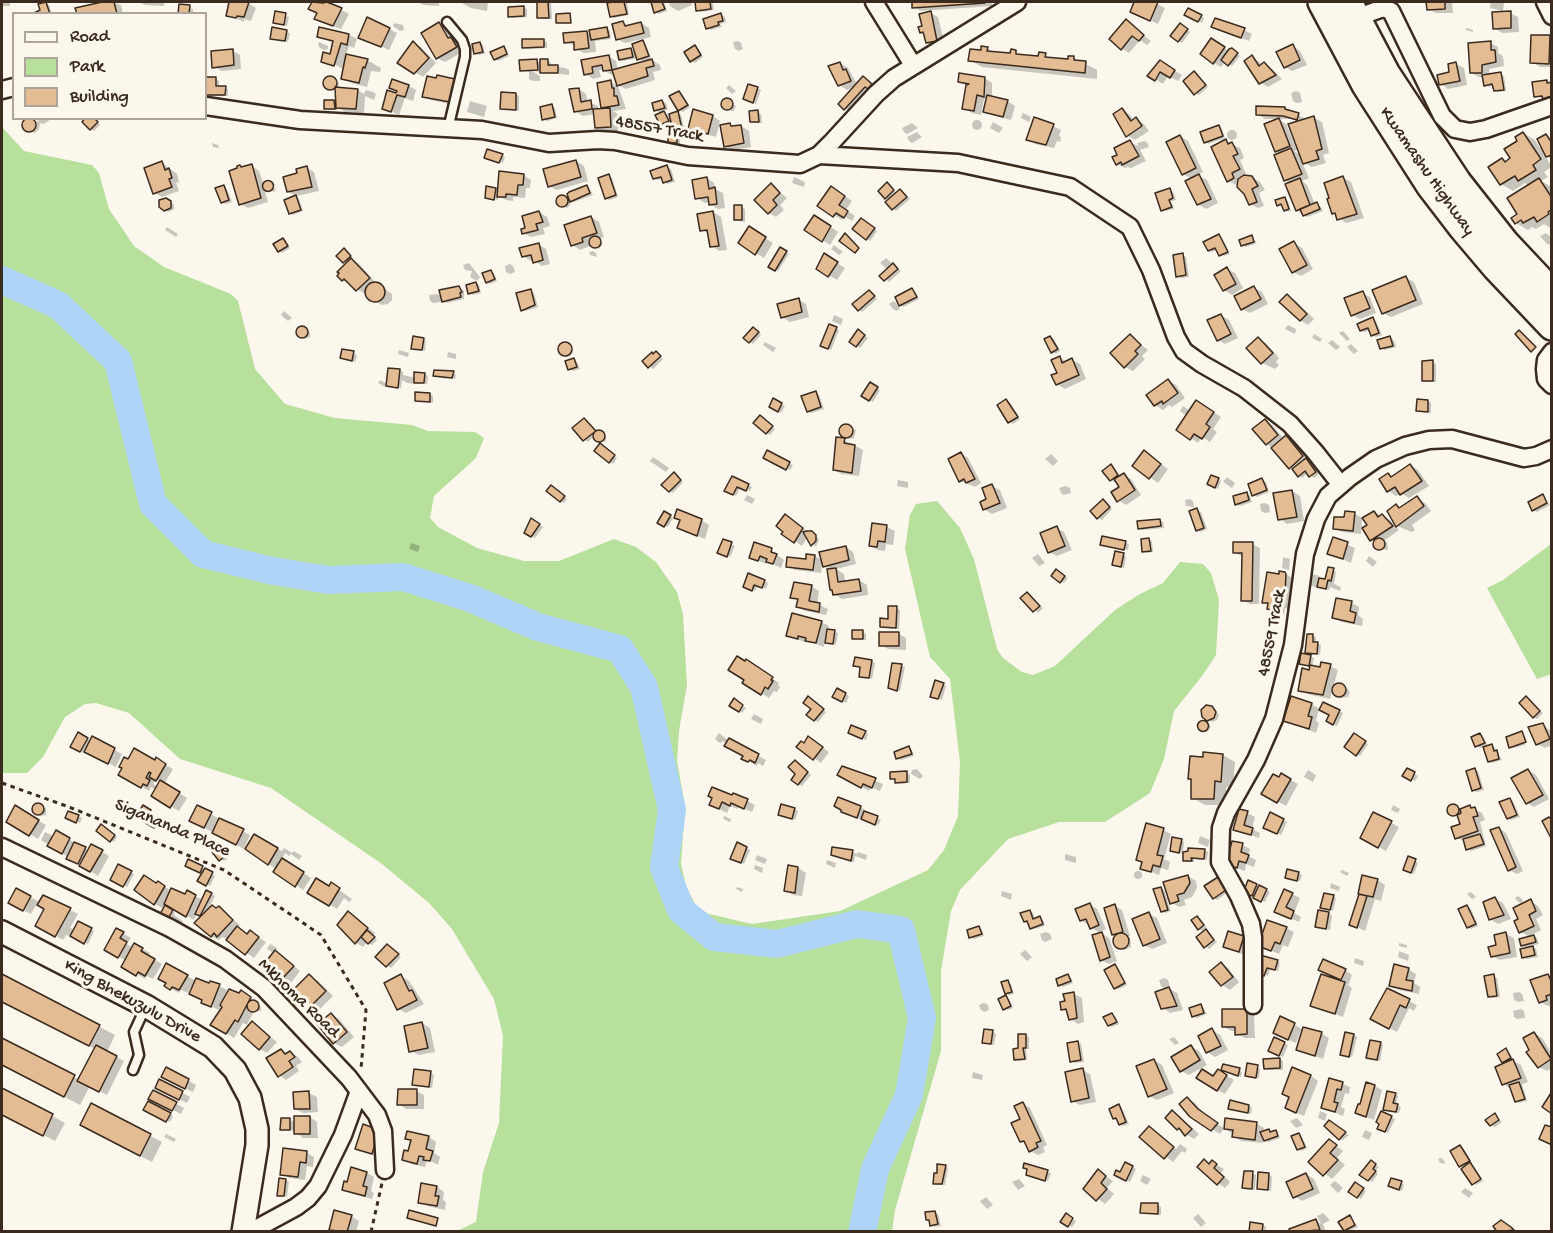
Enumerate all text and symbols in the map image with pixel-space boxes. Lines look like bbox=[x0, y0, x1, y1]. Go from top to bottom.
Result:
legend bbox=[12, 12, 207, 120]
text: Road bbox=[70, 27, 109, 48]
text: Park bbox=[70, 57, 104, 78]
text: Building bbox=[70, 87, 129, 108]
street label: Kwamashu Highway bbox=[1373, 103, 1479, 241]
street label: 48557 Track bbox=[614, 112, 704, 148]
street label: 48559 Track bbox=[1254, 588, 1292, 678]
street label: Sigananda Place bbox=[111, 795, 233, 863]
street label: Mkhoma Road bbox=[252, 954, 344, 1044]
street label: King Bhekuzulu Drive bbox=[60, 955, 204, 1049]

